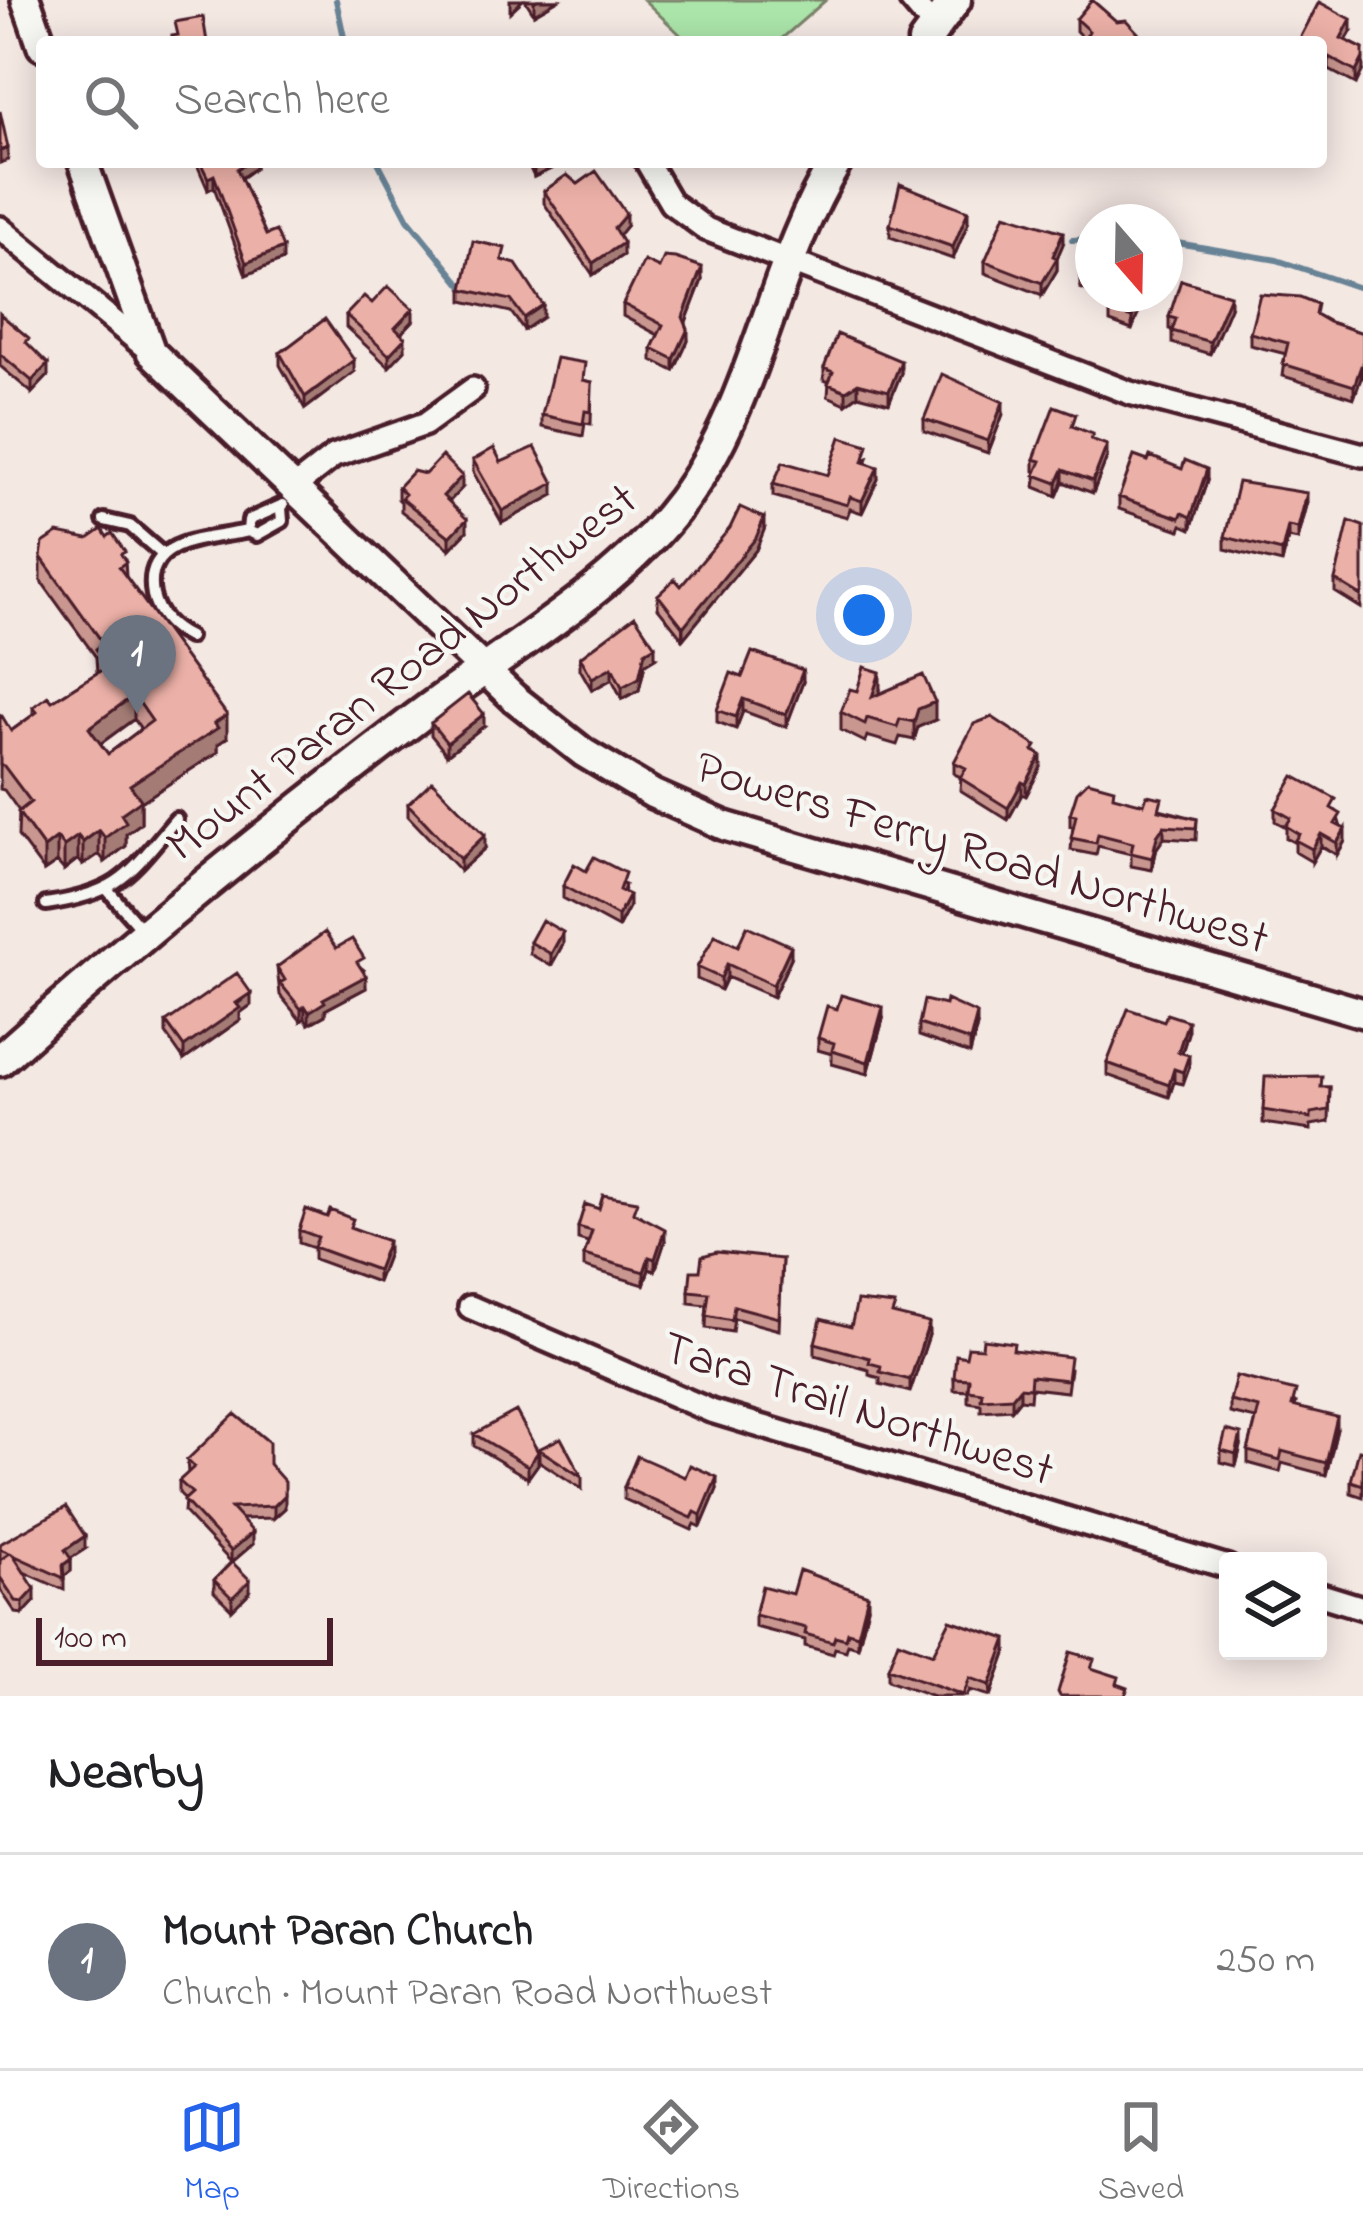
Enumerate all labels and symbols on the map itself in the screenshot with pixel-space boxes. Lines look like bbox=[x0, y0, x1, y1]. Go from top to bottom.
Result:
north arrow bbox=[1075, 204, 1183, 312]
street label: Mount Paran Road Northwest bbox=[152, 467, 654, 881]
your location bbox=[834, 585, 894, 645]
pin: 1 bbox=[98, 615, 176, 714]
street label: Powers Ferry Road Northwest bbox=[686, 734, 1277, 975]
street label: Tara Trail Northwest bbox=[653, 1314, 1062, 1507]
scale bar bbox=[36, 1612, 333, 1665]

